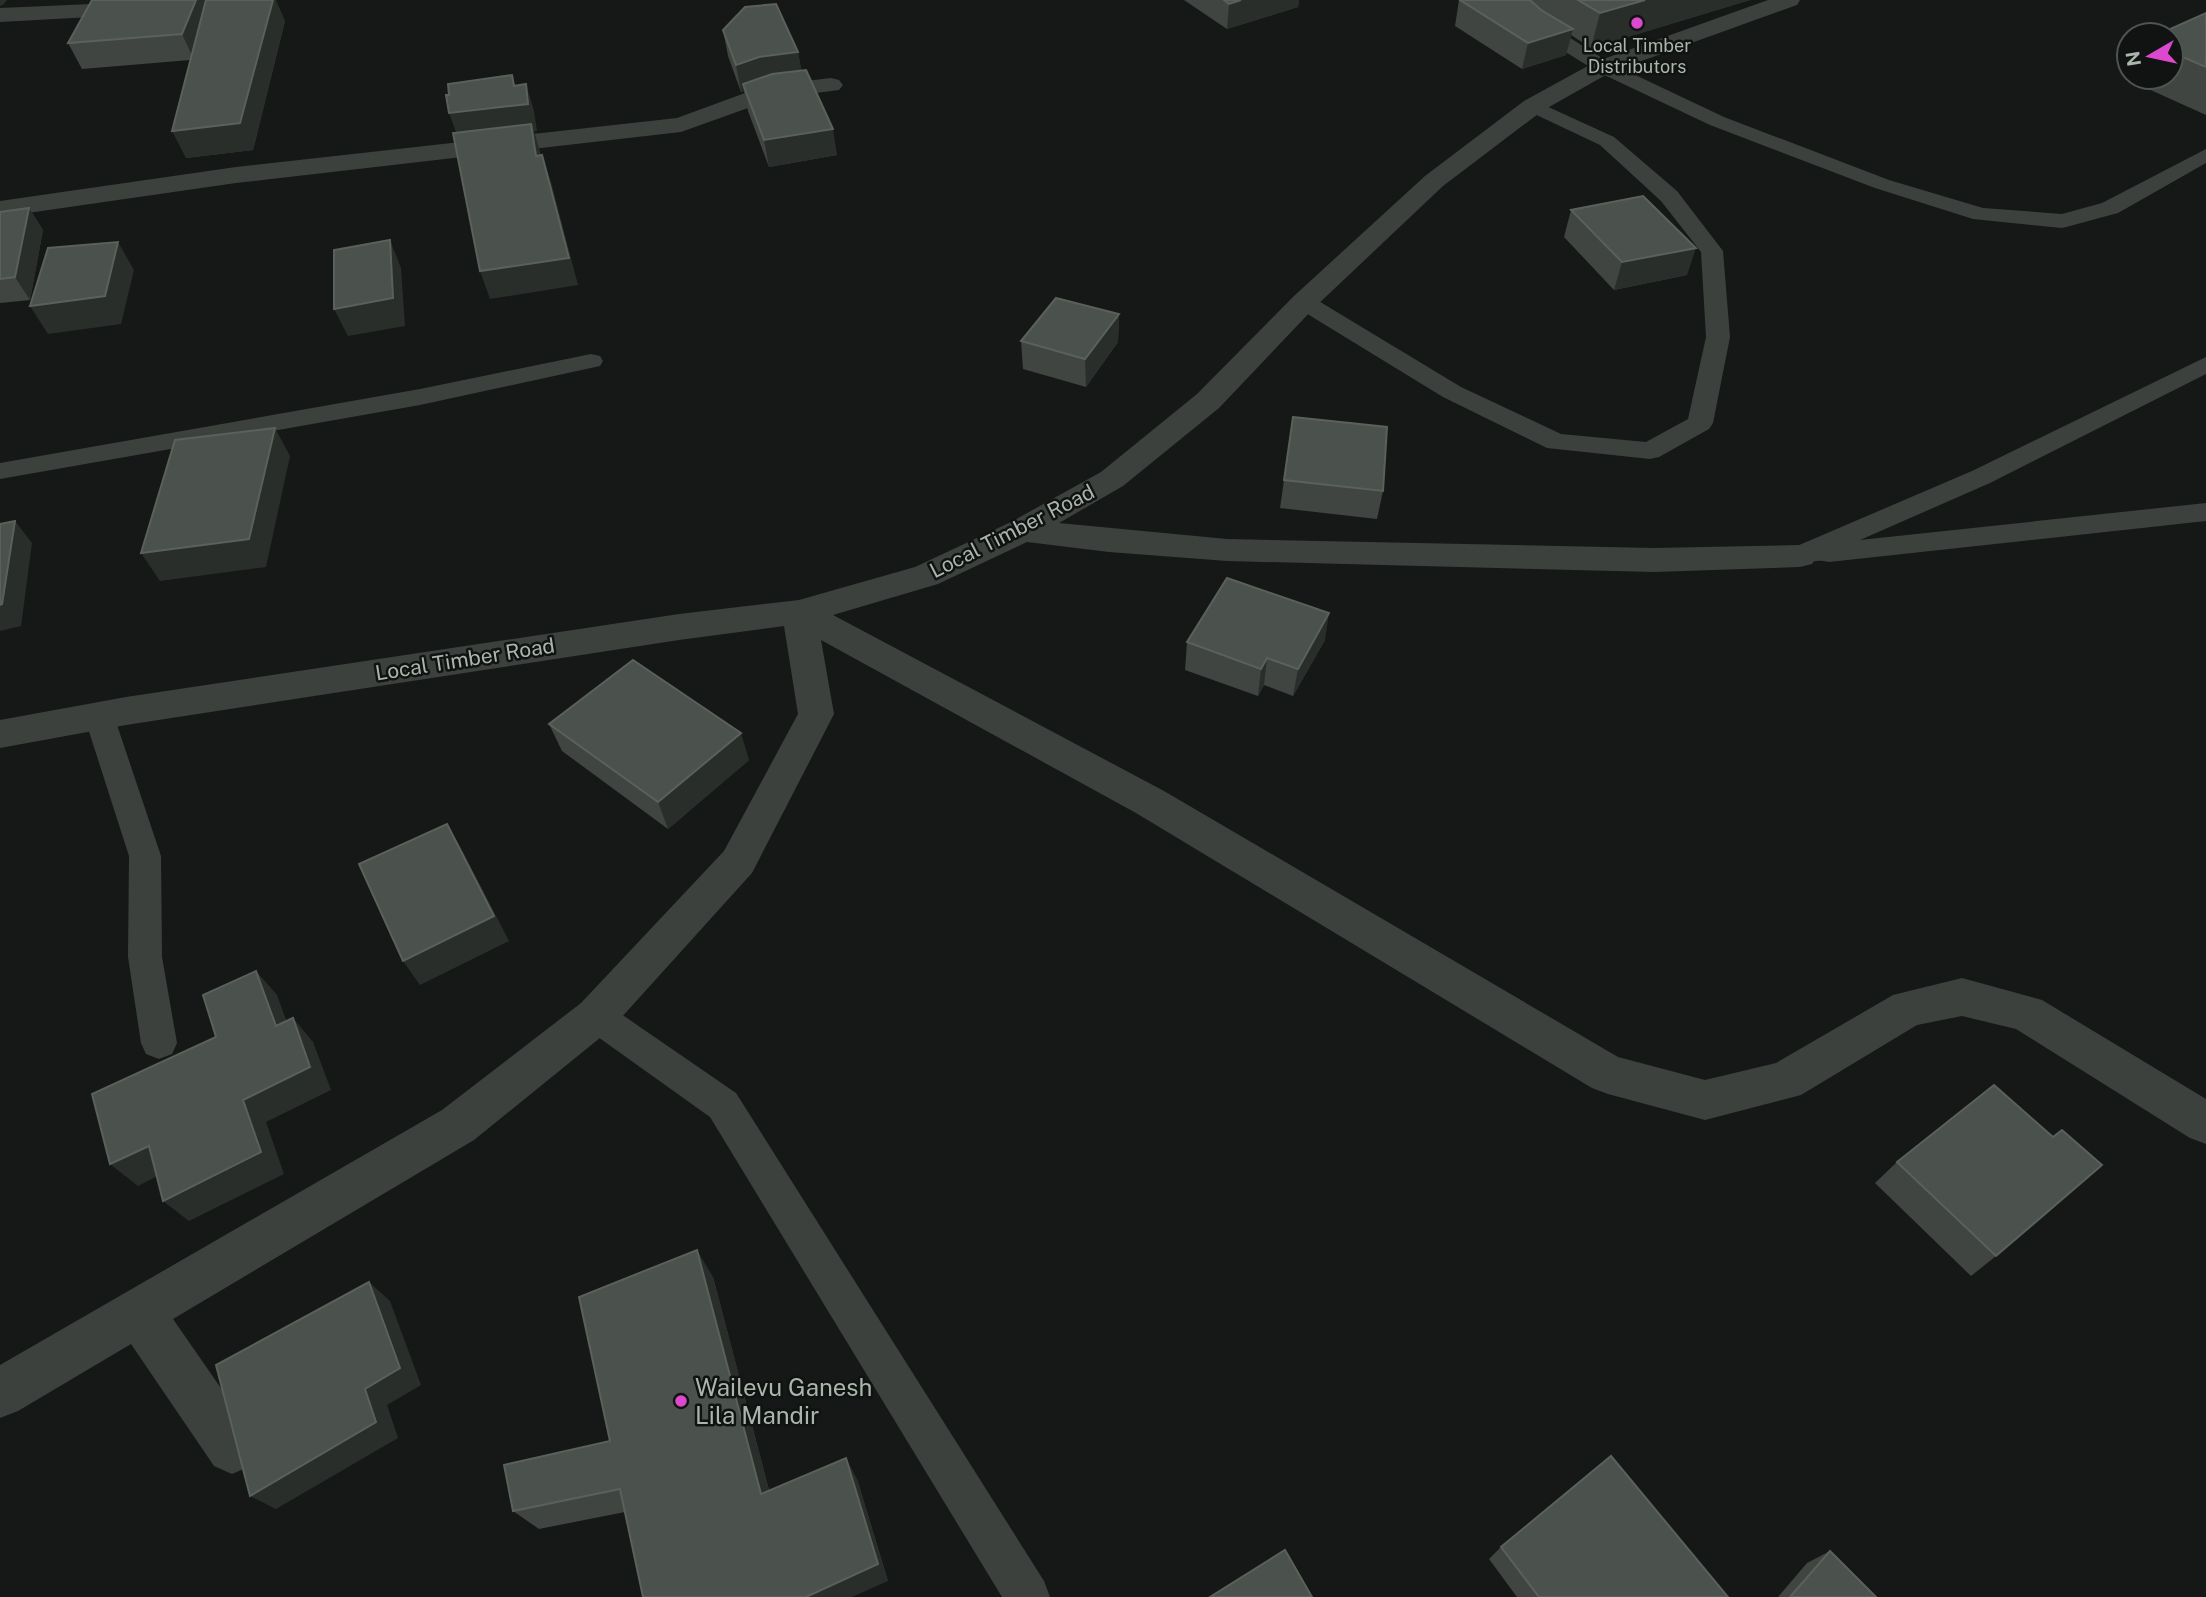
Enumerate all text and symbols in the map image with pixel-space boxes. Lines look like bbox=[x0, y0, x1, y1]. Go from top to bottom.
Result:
marker: Local Timber Distributors bbox=[1629, 15, 1645, 31]
north arrow bbox=[2115, 21, 2185, 91]
place label: Local Timber Distributors bbox=[1583, 35, 1691, 77]
text: N bbox=[2121, 50, 2145, 68]
street label: Local Timber Road bbox=[926, 479, 1098, 583]
street label: Local Timber Road bbox=[373, 632, 557, 686]
place label: Wailevu Ganesh Lila Mandir bbox=[695, 1373, 872, 1429]
marker: Wailevu Ganesh Lila Mandir bbox=[673, 1393, 689, 1409]

